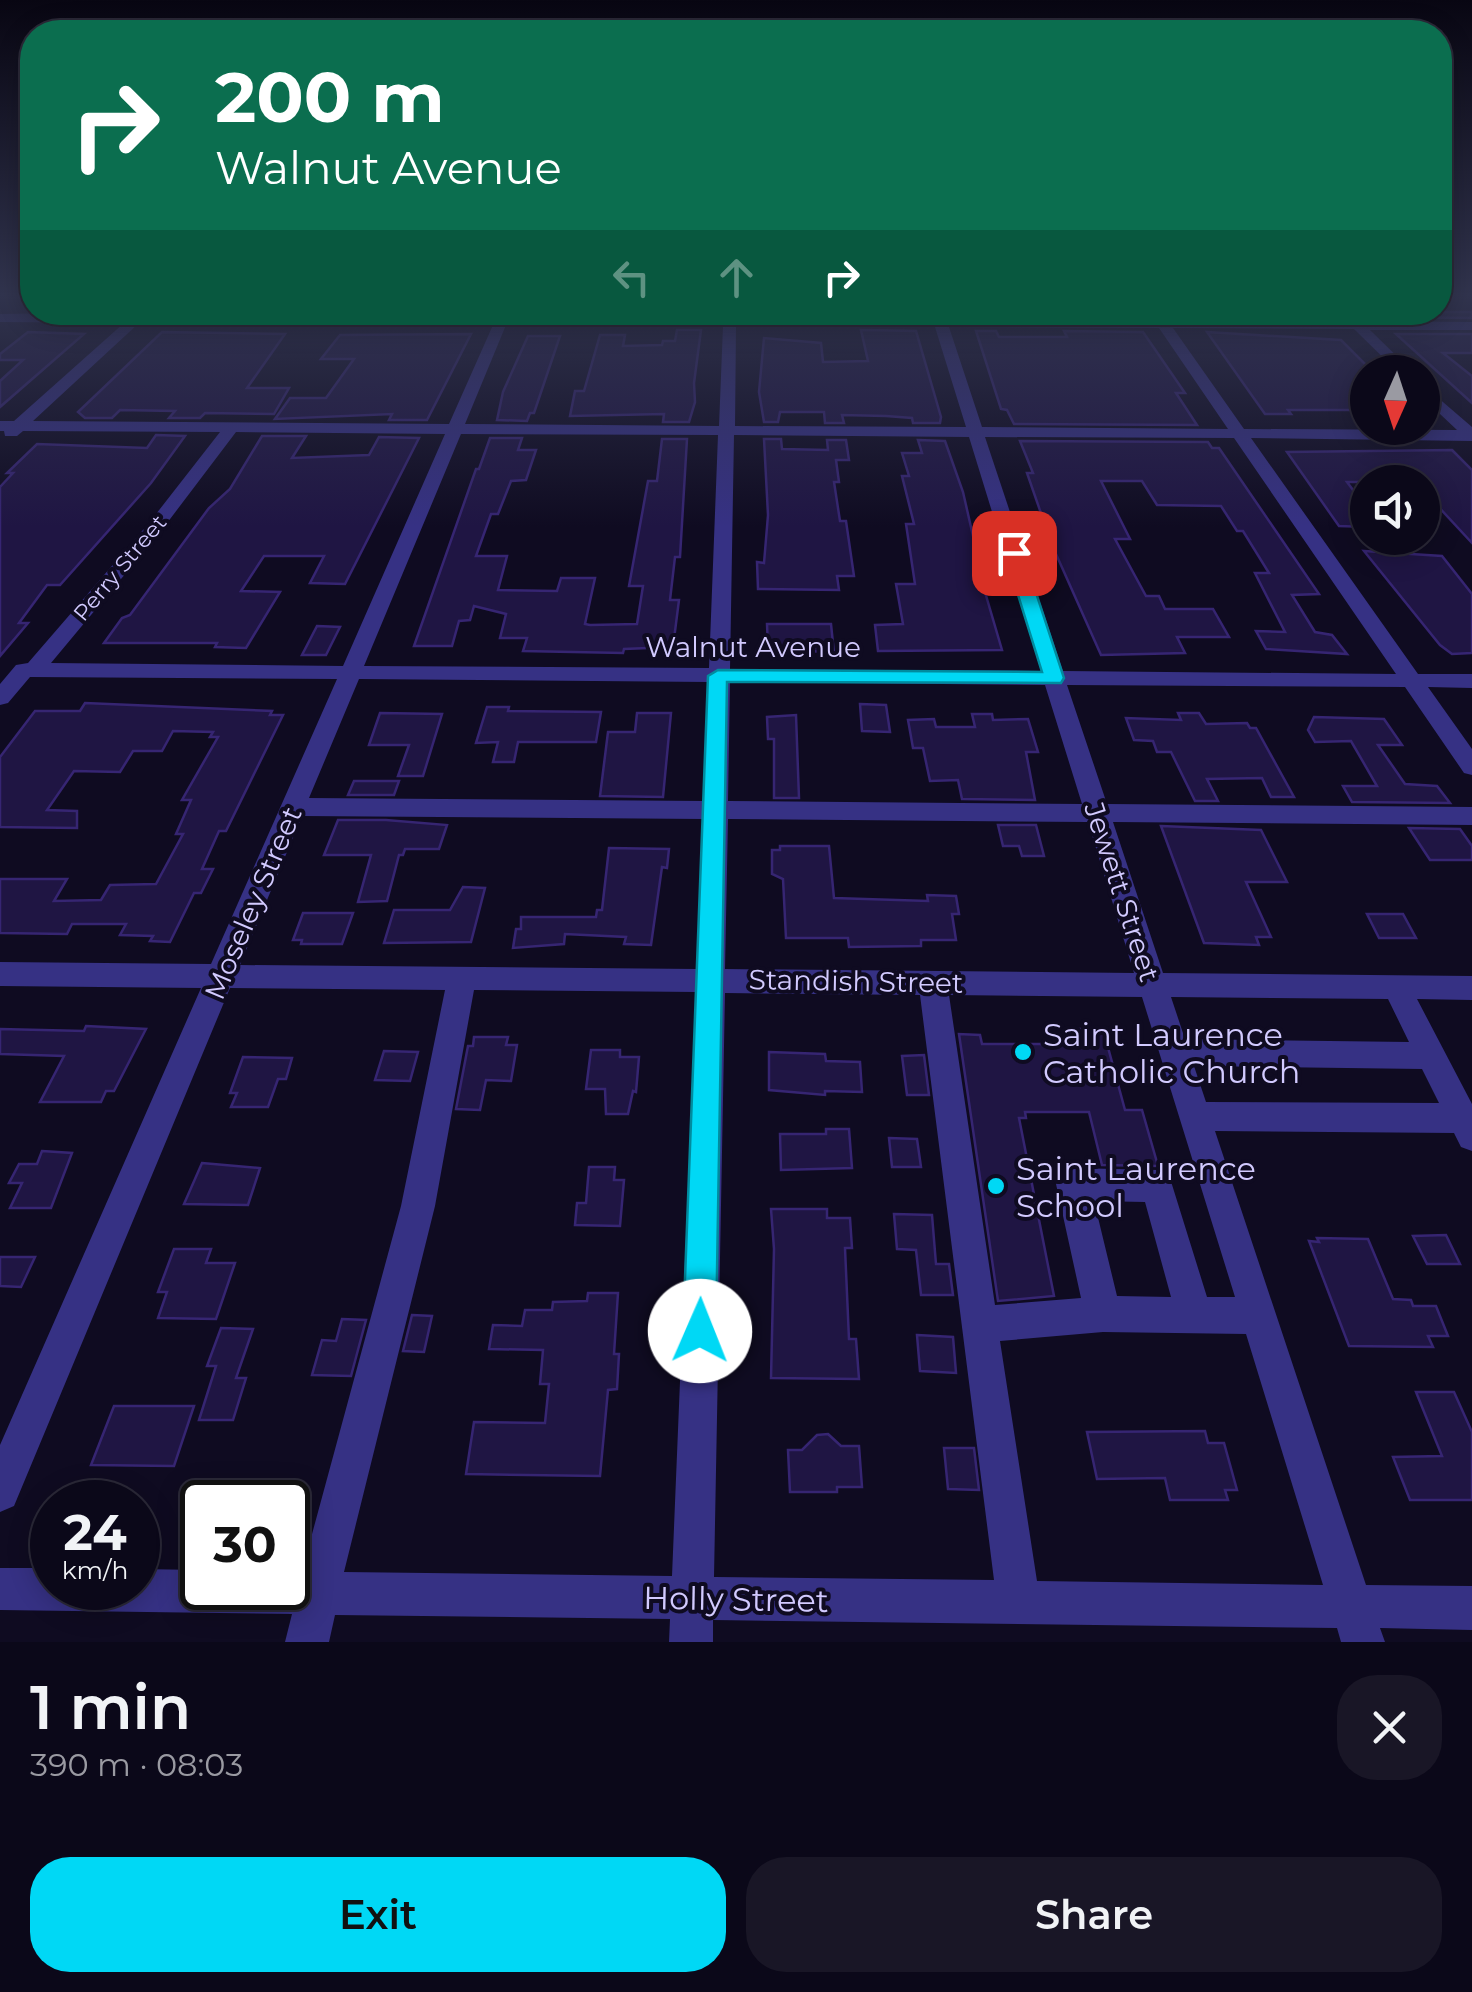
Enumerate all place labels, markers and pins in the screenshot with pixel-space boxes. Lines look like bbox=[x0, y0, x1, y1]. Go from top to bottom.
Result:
pin bbox=[972, 511, 1057, 596]
place label: Saint Laurence Catholic Church bbox=[1043, 1015, 1300, 1091]
marker: Saint Laurence Catholic Church bbox=[1012, 1041, 1034, 1063]
place label: Saint Laurence School bbox=[1016, 1149, 1256, 1225]
marker: Saint Laurence School bbox=[985, 1175, 1007, 1197]

